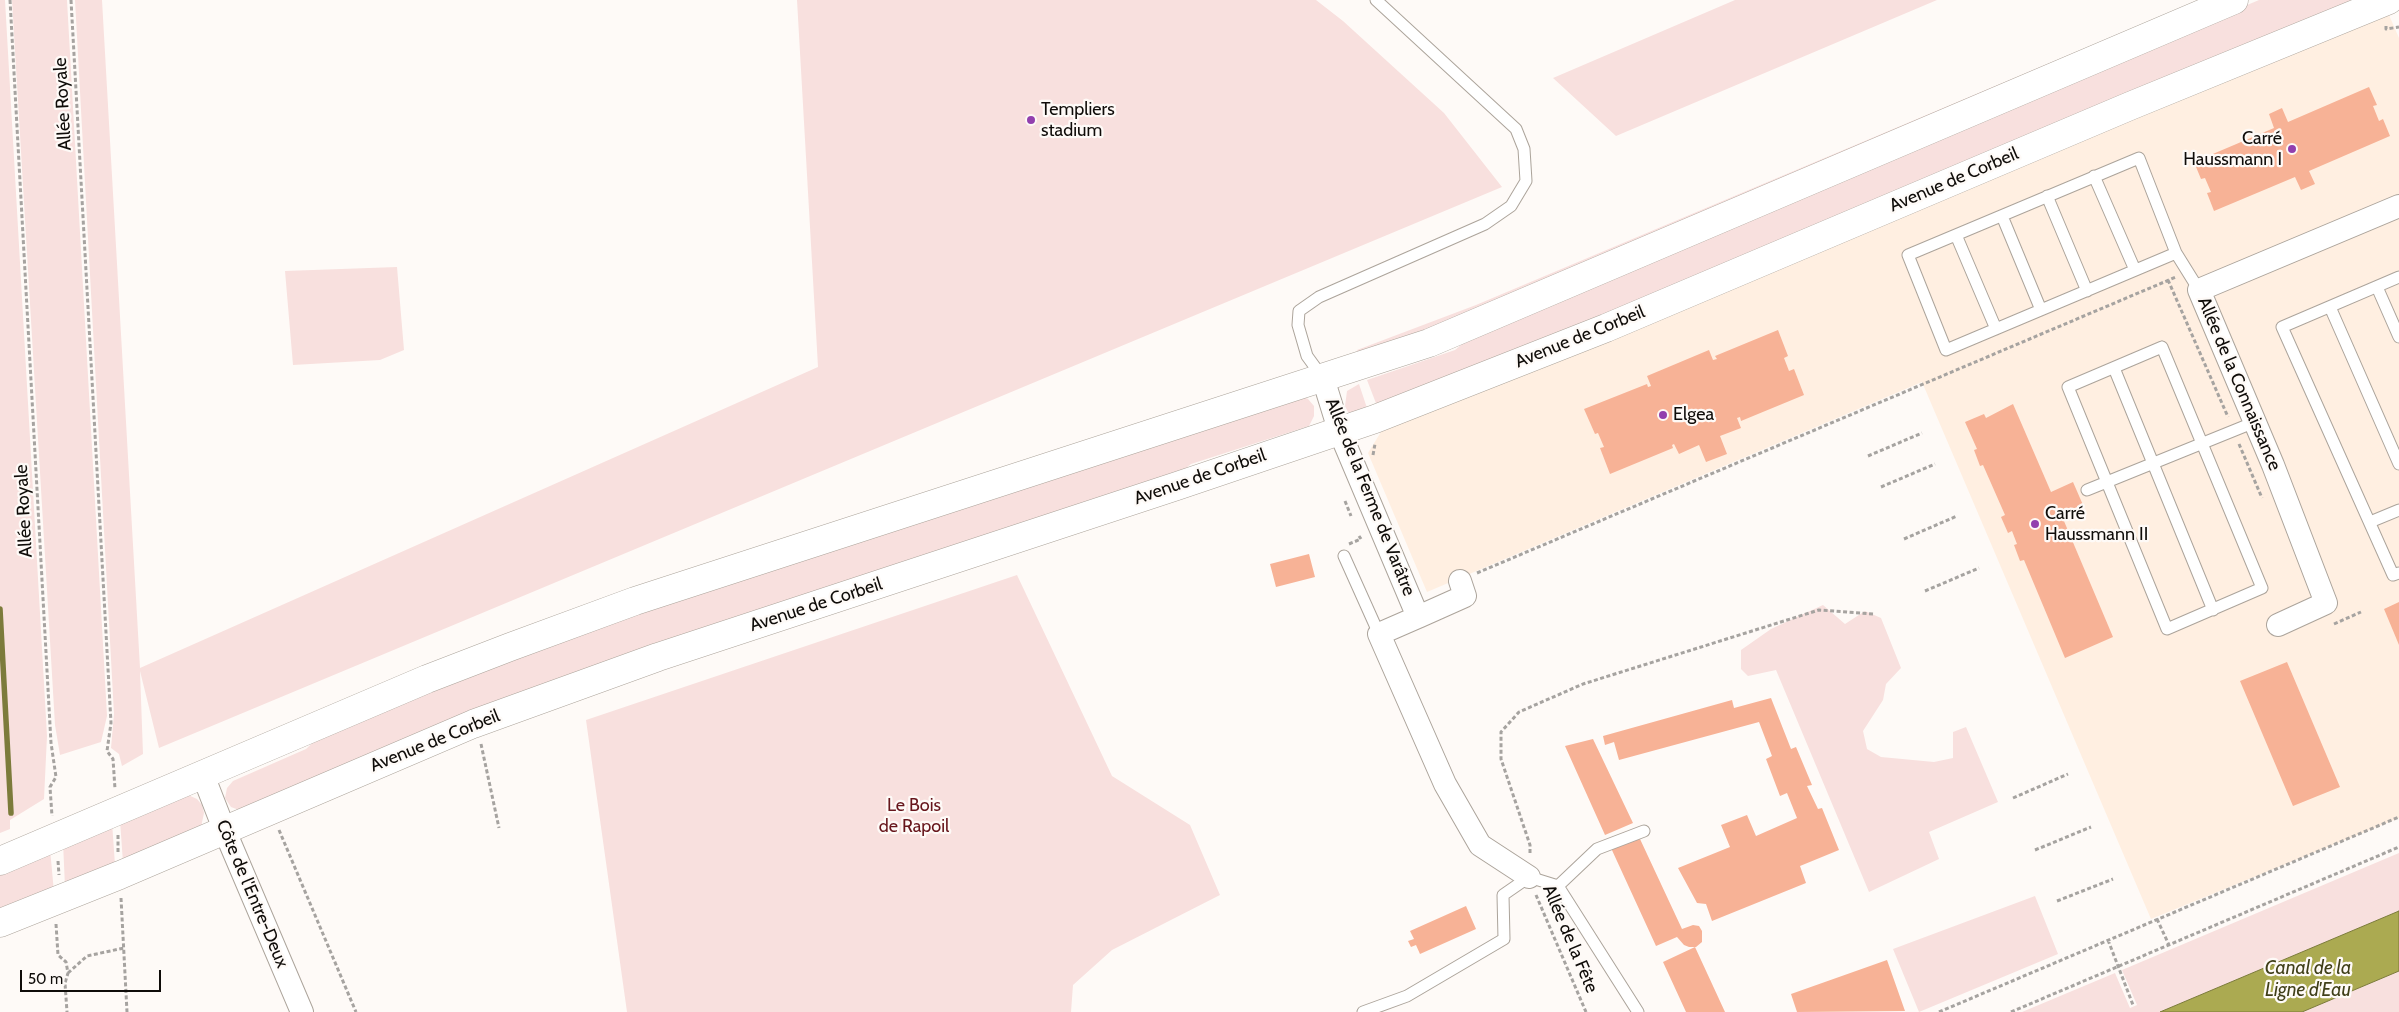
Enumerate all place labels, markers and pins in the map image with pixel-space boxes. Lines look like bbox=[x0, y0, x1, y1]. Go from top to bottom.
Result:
place label: Templiers stadium bbox=[1041, 99, 1115, 142]
marker: Templiers stadium bbox=[1025, 114, 1037, 126]
place label: Carré Haussmann I bbox=[2183, 128, 2282, 170]
marker: Carré Haussmann I bbox=[2286, 143, 2298, 155]
place label: Elgea bbox=[1673, 404, 1714, 426]
marker: Elgea bbox=[1657, 409, 1669, 421]
place label: Carré Haussmann II bbox=[2045, 503, 2148, 546]
marker: Carré Haussmann II bbox=[2029, 518, 2041, 530]

